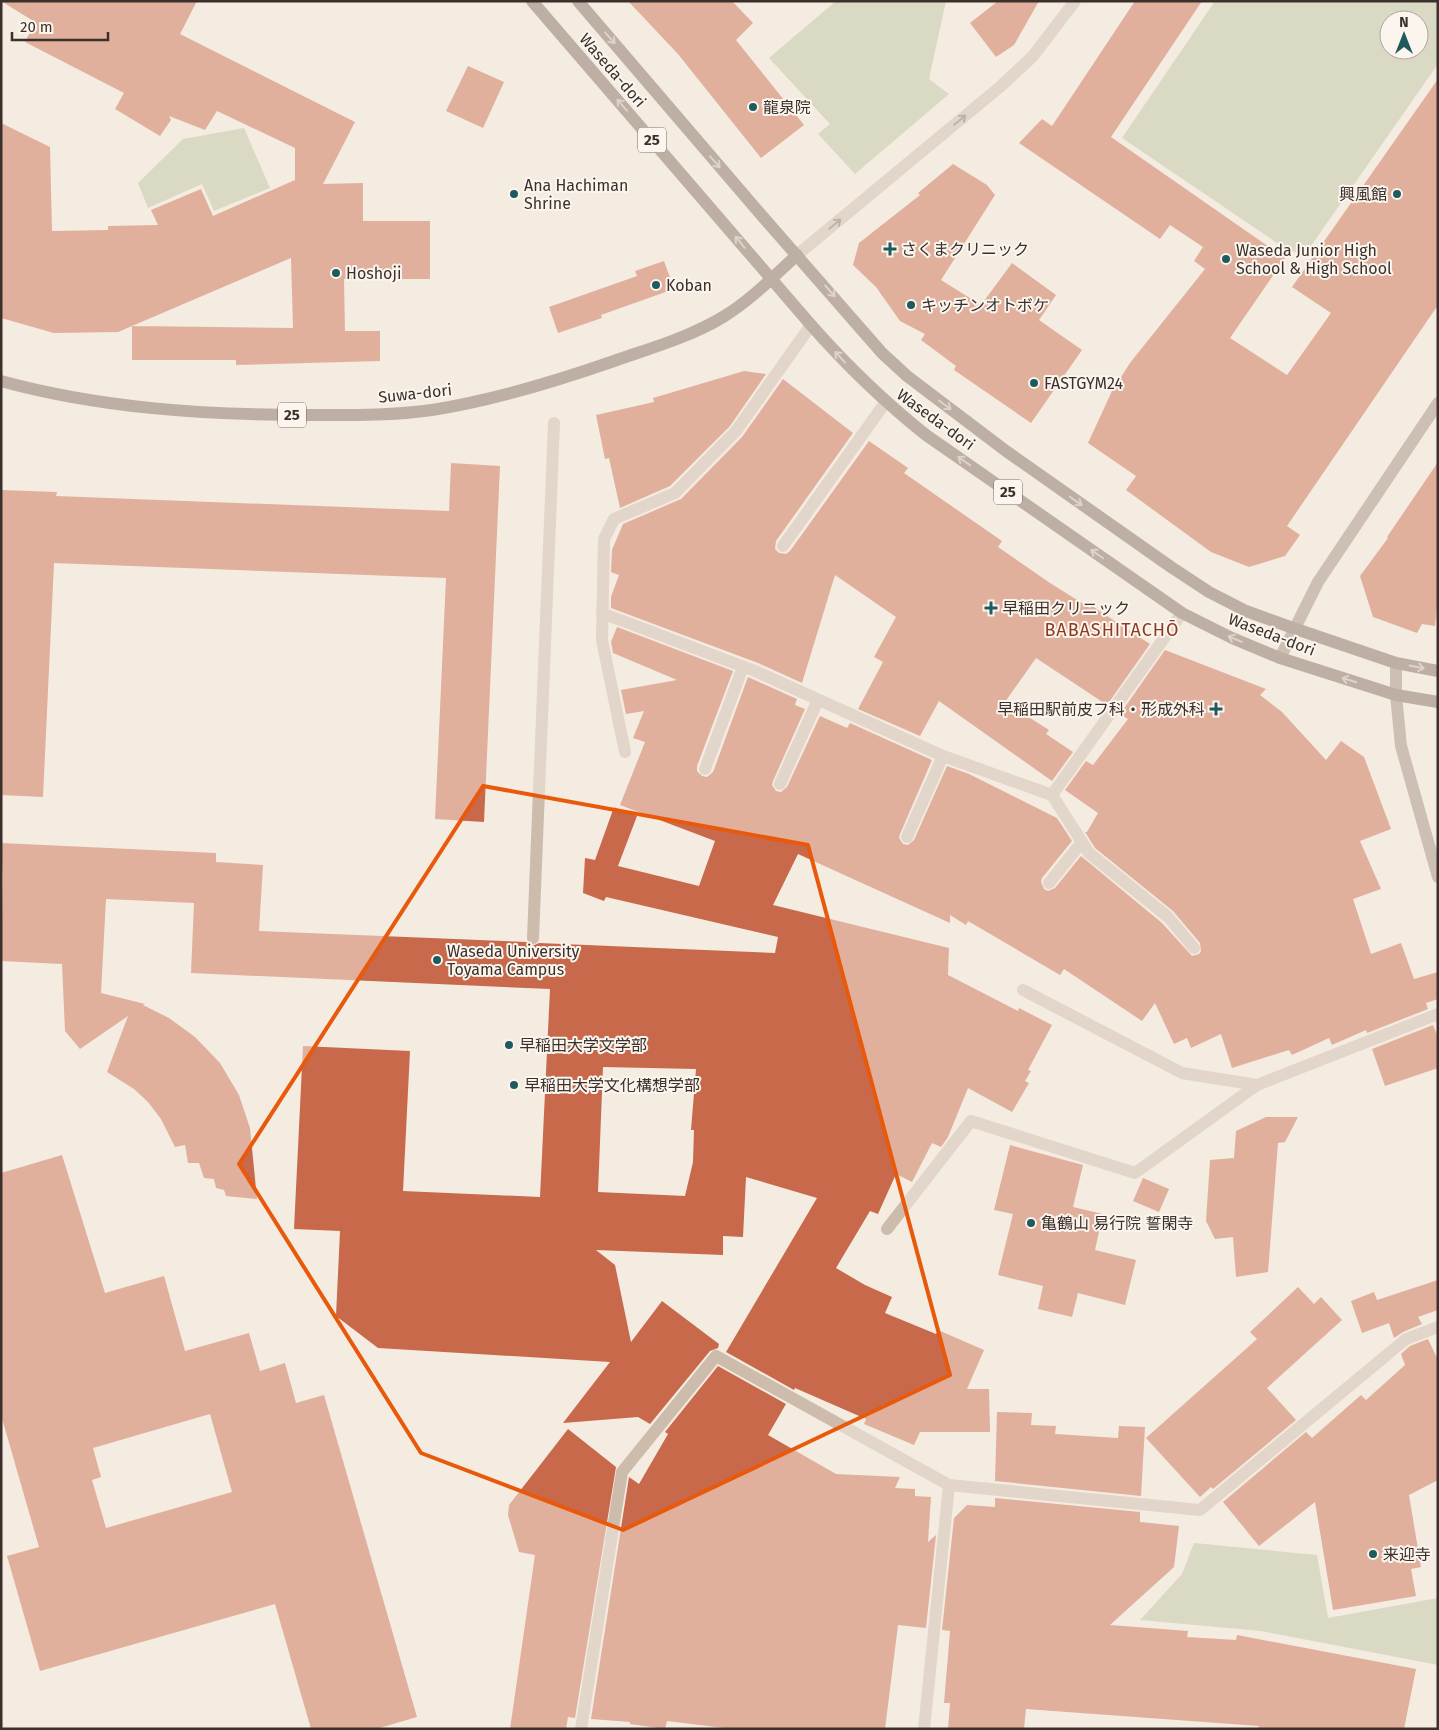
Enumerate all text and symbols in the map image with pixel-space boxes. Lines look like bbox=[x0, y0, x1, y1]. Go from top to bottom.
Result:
scale bar bbox=[12, 10, 109, 42]
north arrow bbox=[1379, 10, 1429, 60]
text: N bbox=[1399, 14, 1409, 31]
text: 20 m bbox=[20, 18, 53, 36]
street label: Waseda-dori bbox=[575, 30, 650, 111]
one-way arrow bbox=[604, 32, 615, 45]
place label: 龍泉院 bbox=[763, 98, 811, 117]
one-way arrow bbox=[616, 99, 628, 112]
marker: 龍泉院 bbox=[747, 101, 759, 113]
one-way arrow bbox=[953, 114, 966, 125]
road number: 25 bbox=[638, 128, 666, 152]
one-way arrow bbox=[710, 155, 721, 168]
place label: Ana Hachiman Shrine bbox=[524, 176, 628, 213]
place label: 興風館 bbox=[1339, 185, 1387, 204]
marker: Ana Hachiman Shrine bbox=[508, 188, 520, 200]
marker: 興風館 bbox=[1391, 188, 1403, 200]
one-way arrow bbox=[829, 218, 842, 230]
one-way arrow bbox=[734, 235, 745, 248]
place label: さくまクリニック bbox=[901, 240, 1029, 259]
place label: Waseda Junior High School & High School bbox=[1236, 241, 1392, 278]
marker: さくまクリニック bbox=[883, 242, 897, 256]
marker: Waseda Junior High School & High School bbox=[1220, 253, 1232, 265]
place label: Hoshoji bbox=[346, 264, 401, 283]
marker: Hoshoji bbox=[330, 267, 342, 279]
place label: Koban bbox=[666, 276, 712, 295]
marker: Koban bbox=[650, 279, 662, 291]
one-way arrow bbox=[824, 285, 835, 298]
place label: キッチンオトボケ bbox=[921, 296, 1049, 315]
marker: キッチンオトボケ bbox=[905, 299, 917, 311]
one-way arrow bbox=[834, 351, 845, 364]
place label: FASTGYM24 bbox=[1044, 374, 1123, 393]
marker: FASTGYM24 bbox=[1028, 377, 1040, 389]
street label: Suwa-dori bbox=[377, 380, 453, 407]
street label: Waseda-dori bbox=[893, 385, 978, 454]
one-way arrow bbox=[938, 399, 951, 410]
road number: 25 bbox=[278, 402, 306, 428]
one-way arrow bbox=[957, 456, 971, 466]
road number: 25 bbox=[994, 480, 1022, 504]
one-way arrow bbox=[1069, 496, 1083, 506]
one-way arrow bbox=[1090, 549, 1104, 559]
place label: 早稲田クリニック bbox=[1002, 599, 1130, 618]
marker: 早稲田クリニック bbox=[984, 601, 998, 615]
street label: Waseda-dori bbox=[1226, 609, 1318, 660]
district label: BABASHITACHŌ bbox=[1044, 619, 1180, 641]
one-way arrow bbox=[1228, 634, 1243, 644]
one-way arrow bbox=[1408, 662, 1424, 672]
one-way arrow bbox=[1341, 674, 1357, 684]
place label: 早稲田駅前皮フ科・形成外科 bbox=[997, 700, 1205, 719]
marker: 早稲田駅前皮フ科・形成外科 bbox=[1209, 702, 1223, 716]
place label: Waseda University Toyama Campus bbox=[447, 942, 580, 979]
marker: Waseda University Toyama Campus bbox=[431, 954, 443, 966]
place label: 早稲田大学文学部 bbox=[519, 1036, 647, 1055]
marker: 早稲田大学文学部 bbox=[503, 1039, 515, 1051]
place label: 早稲田大学文化構想学部 bbox=[524, 1076, 700, 1095]
marker: 早稲田大学文化構想学部 bbox=[508, 1079, 520, 1091]
place label: 亀鶴山 易行院 誓閑寺 bbox=[1041, 1214, 1193, 1233]
marker: 亀鶴山 易行院 誓閑寺 bbox=[1025, 1217, 1037, 1229]
place label: 来迎寺 bbox=[1383, 1545, 1431, 1564]
marker: 来迎寺 bbox=[1367, 1548, 1379, 1560]

